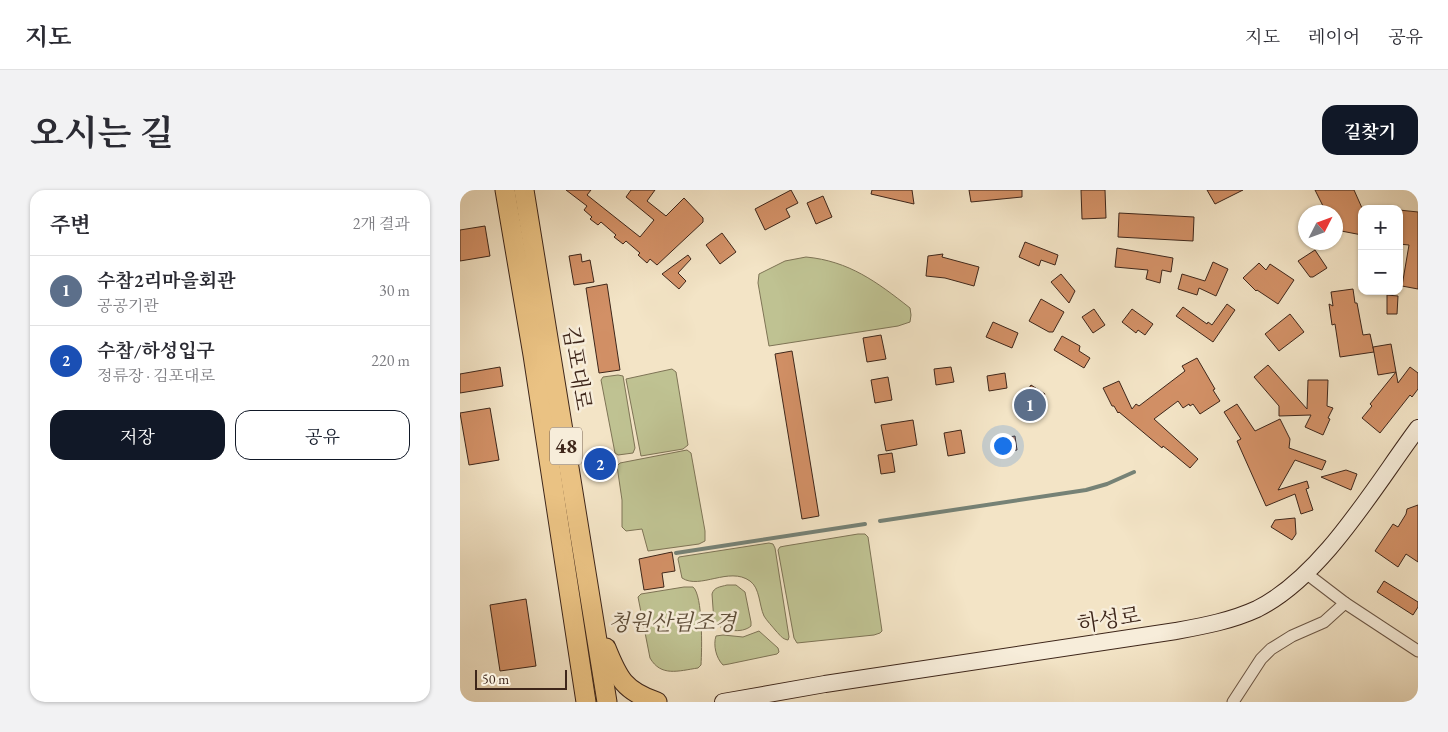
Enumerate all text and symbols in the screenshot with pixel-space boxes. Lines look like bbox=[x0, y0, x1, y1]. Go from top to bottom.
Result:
text: 지도 bbox=[25, 21, 71, 52]
text: 지도 bbox=[1245, 25, 1280, 48]
text: 레이어 bbox=[1308, 25, 1360, 48]
text: 공유 bbox=[1388, 25, 1423, 48]
button: 길찾기 bbox=[1322, 105, 1418, 155]
text: 오시는 길 bbox=[30, 110, 174, 155]
north arrow bbox=[1298, 205, 1343, 250]
map controls bbox=[1358, 205, 1403, 295]
button: + bbox=[1358, 205, 1403, 250]
text: 주변 bbox=[50, 211, 91, 238]
text: 2개 결과 bbox=[353, 213, 410, 234]
button: − bbox=[1358, 250, 1403, 295]
text: 수참2리마을회관 bbox=[97, 268, 236, 293]
text: 1 bbox=[62, 280, 70, 301]
text: 30 m bbox=[379, 280, 410, 301]
text: 공공기관 bbox=[97, 295, 159, 316]
street label: 김포대로 bbox=[557, 324, 598, 412]
text: 수참/하성입구 bbox=[97, 338, 215, 363]
text: 2 bbox=[62, 350, 70, 371]
text: 220 m bbox=[371, 350, 410, 371]
text: 정류장 · 김포대로 bbox=[97, 365, 215, 386]
pin: 1 bbox=[1014, 386, 1046, 424]
button: 저장 bbox=[50, 410, 225, 460]
button: 공유 bbox=[235, 410, 410, 460]
road number: 48 bbox=[550, 428, 582, 464]
your location bbox=[990, 433, 1016, 459]
pin: 2 bbox=[584, 445, 616, 483]
street label: 하성로 bbox=[1075, 600, 1143, 639]
park label: 청원산림조경 bbox=[608, 608, 738, 637]
scale bar bbox=[475, 667, 568, 690]
text: 50 m bbox=[482, 670, 509, 688]

